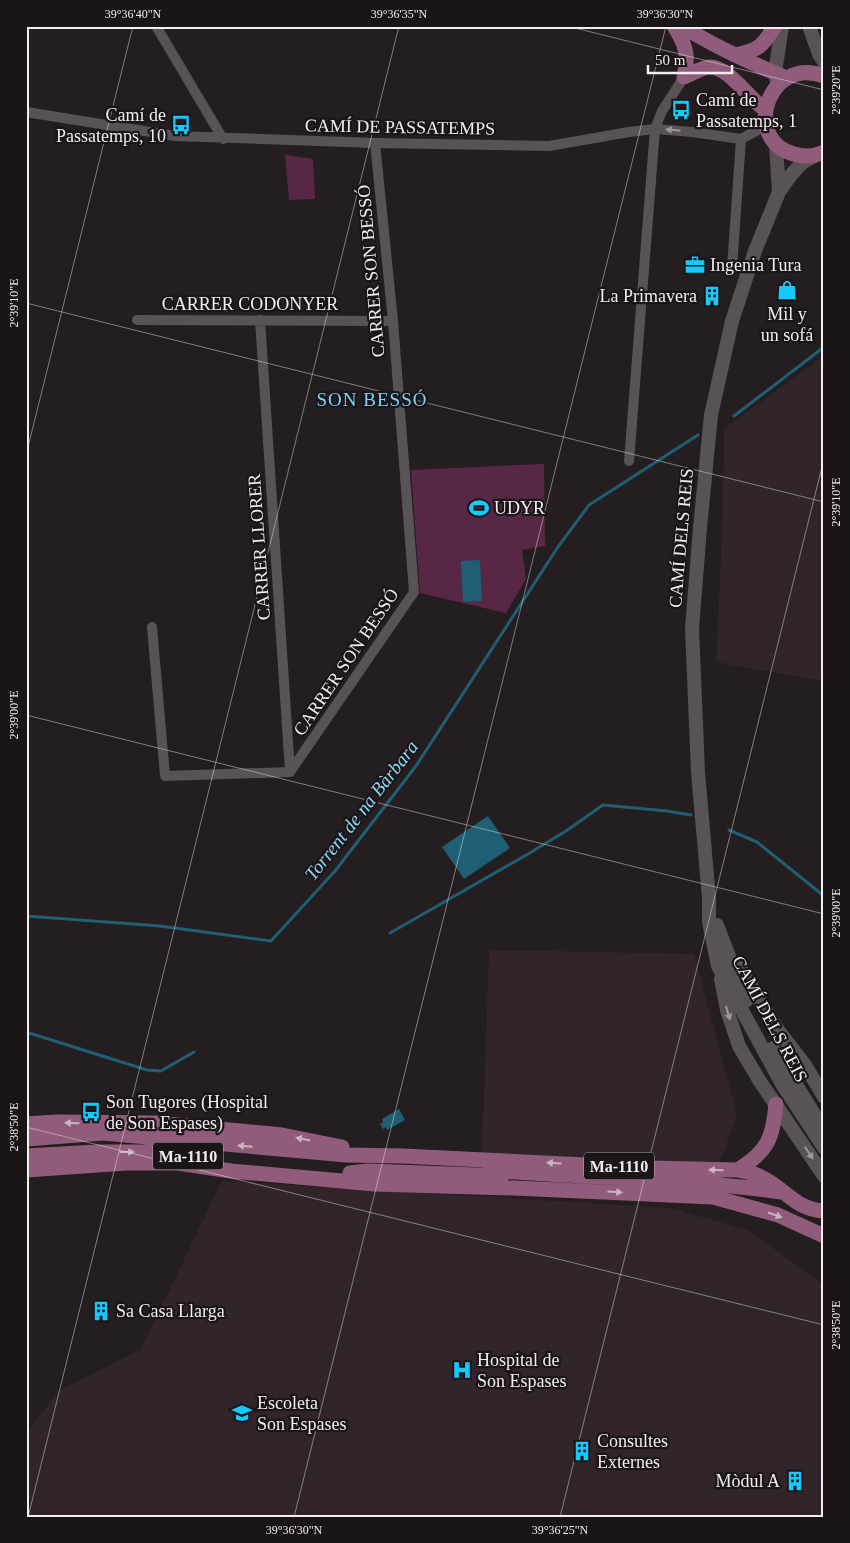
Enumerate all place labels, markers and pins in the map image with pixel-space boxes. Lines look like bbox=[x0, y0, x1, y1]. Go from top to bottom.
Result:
place label: Camí de Passatemps, 1 bbox=[696, 90, 797, 131]
bus stop icon: Camí de Passatemps, 1 bbox=[670, 99, 692, 121]
place label: Camí de Passatemps, 10 bbox=[56, 105, 166, 146]
bus stop icon: Camí de Passatemps, 10 bbox=[170, 114, 192, 136]
office icon: Ingenia Tura bbox=[684, 254, 706, 276]
place label: Ingenia Tura bbox=[710, 255, 802, 275]
shop icon: Mil y un sofá bbox=[776, 279, 798, 301]
building icon: La Primavera bbox=[701, 285, 723, 307]
place label: La Primavera bbox=[600, 286, 697, 306]
place label: Mil y un sofá bbox=[761, 304, 813, 345]
sports icon: UDYR bbox=[468, 497, 490, 519]
place label: UDYR bbox=[494, 498, 545, 518]
place label: Son Tugores (Hospital de Son Espases) bbox=[106, 1092, 268, 1134]
bus stop icon: Son Tugores (Hospital de Son Espases) bbox=[80, 1101, 102, 1123]
building icon: Sa Casa Llarga bbox=[90, 1300, 112, 1322]
place label: Sa Casa Llarga bbox=[116, 1301, 225, 1321]
place label: Hospital de Son Espases bbox=[477, 1350, 567, 1391]
hospital icon: Hospital de Son Espases bbox=[451, 1359, 473, 1381]
place label: Escoleta Son Espases bbox=[257, 1393, 347, 1434]
school or university icon: Escoleta Son Espases bbox=[231, 1402, 253, 1424]
place label: Consultes Externes bbox=[597, 1431, 668, 1472]
building icon: Consultes Externes bbox=[571, 1440, 593, 1462]
building icon: Mòdul A bbox=[784, 1470, 806, 1492]
place label: Mòdul A bbox=[715, 1471, 780, 1491]

